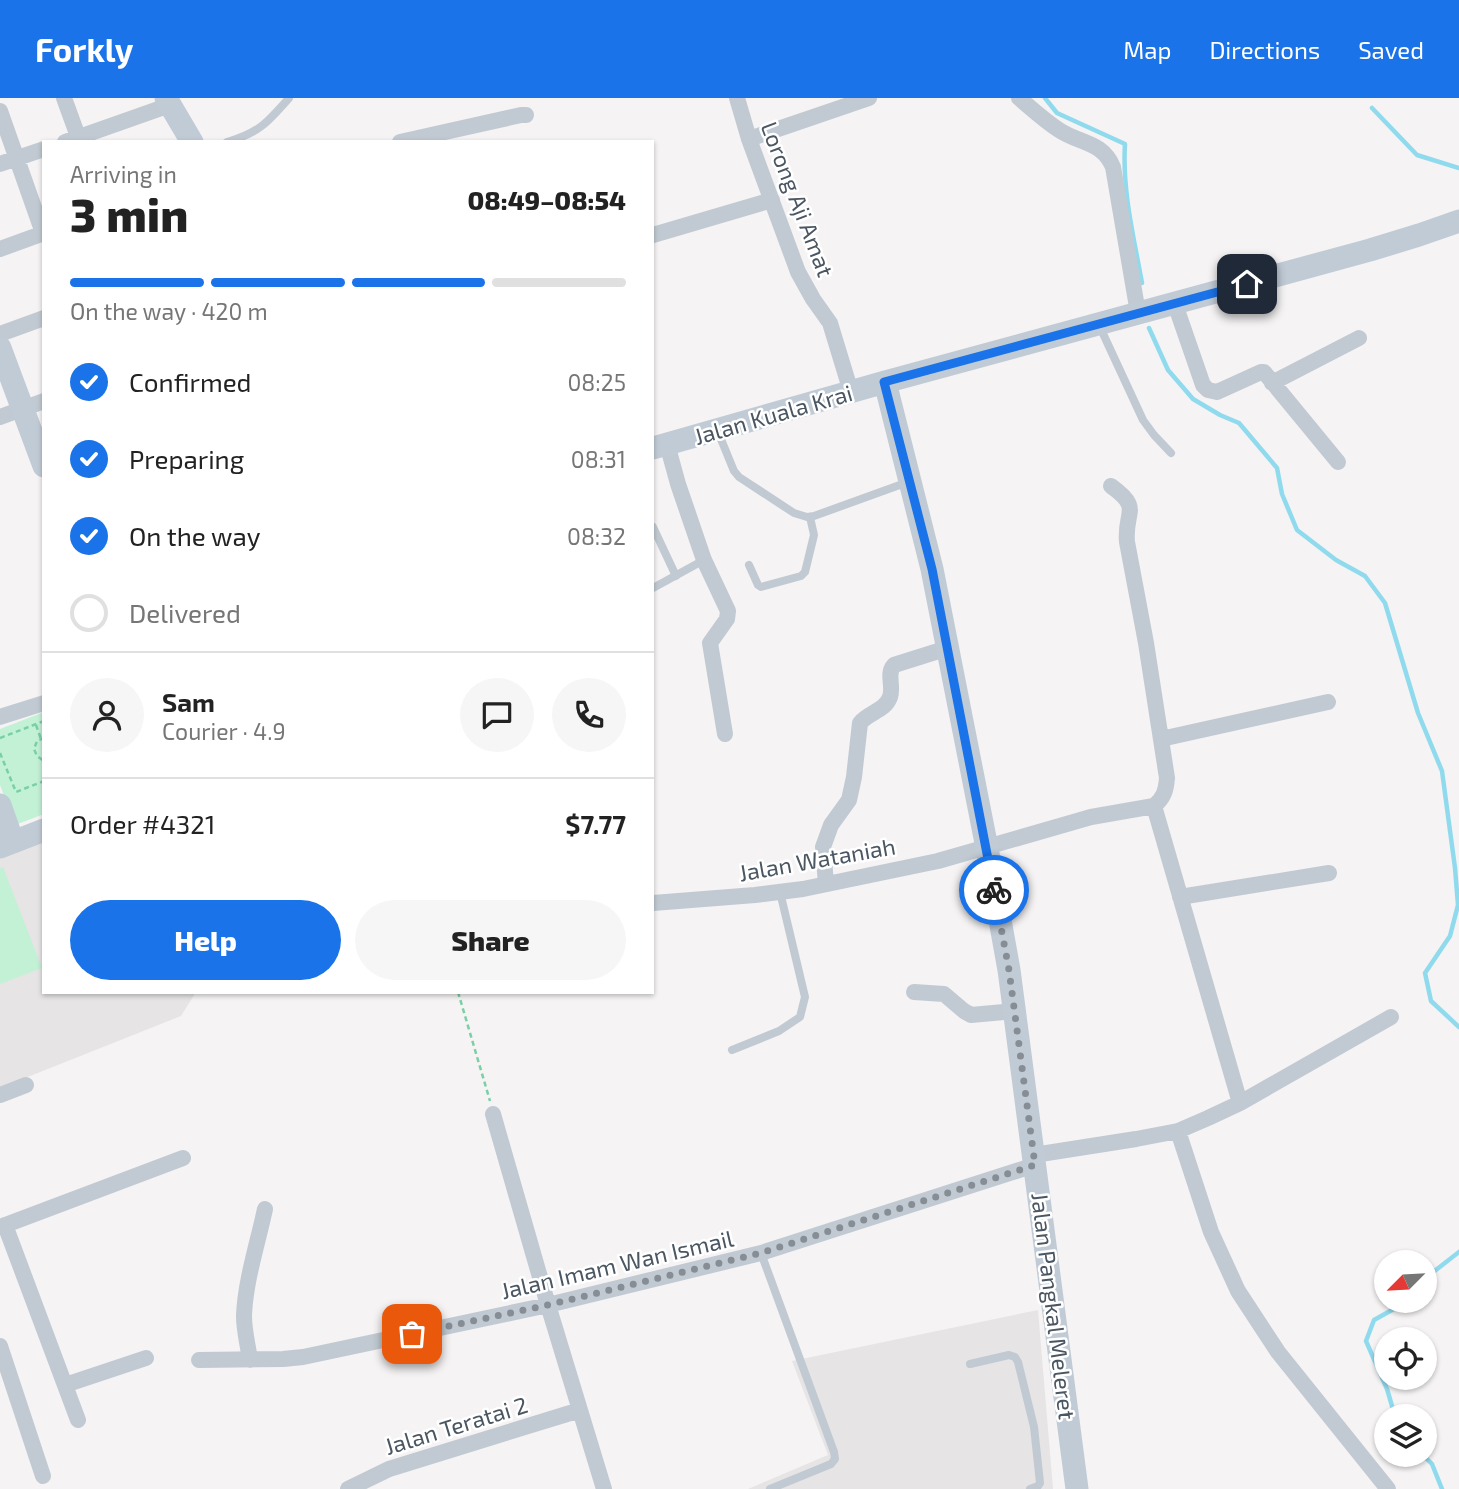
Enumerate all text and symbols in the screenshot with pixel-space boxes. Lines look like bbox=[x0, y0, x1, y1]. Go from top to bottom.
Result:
text: Forkly bbox=[35, 29, 134, 69]
text: Map bbox=[1123, 35, 1171, 64]
text: Directions bbox=[1209, 35, 1320, 64]
text: Saved bbox=[1358, 35, 1424, 64]
street label: Lorong Aji Amat bbox=[756, 118, 840, 281]
text: Arriving in bbox=[70, 160, 177, 188]
text: 08:49–08:54 bbox=[468, 184, 626, 215]
text: 3 min bbox=[70, 186, 188, 241]
pin bbox=[1217, 254, 1277, 314]
icon: home bbox=[1228, 265, 1266, 303]
text: On the way · 420 m bbox=[70, 297, 268, 325]
icon: check bbox=[70, 363, 108, 401]
text: Confirmed bbox=[129, 366, 252, 397]
text: 08:25 bbox=[567, 368, 626, 396]
street label: Jalan Kuala Krai bbox=[691, 378, 855, 450]
icon: check bbox=[70, 440, 108, 478]
text: Preparing bbox=[129, 443, 244, 474]
text: 08:31 bbox=[571, 445, 626, 473]
icon: check bbox=[70, 517, 108, 555]
text: On the way bbox=[129, 520, 260, 551]
text: 08:32 bbox=[567, 522, 626, 550]
text: Delivered bbox=[129, 597, 241, 628]
button: person bbox=[70, 678, 144, 752]
button: chat bbox=[460, 678, 534, 752]
button: phone bbox=[552, 678, 626, 752]
text: Sam bbox=[162, 686, 215, 717]
text: Courier · 4.9 bbox=[162, 717, 286, 745]
text: Order #4321 bbox=[70, 808, 215, 839]
text: $7.77 bbox=[565, 808, 626, 839]
street label: Jalan Wataniah bbox=[736, 831, 898, 887]
courier bbox=[959, 855, 1029, 925]
icon: bike bbox=[975, 871, 1013, 909]
button: Help bbox=[70, 900, 341, 980]
button: Share bbox=[355, 900, 626, 980]
street label: Jalan Pangkal Meleret bbox=[1026, 1191, 1082, 1421]
street label: Jalan Imam Wan Ismail bbox=[498, 1224, 736, 1304]
north arrow bbox=[1374, 1250, 1437, 1312]
map controls bbox=[1374, 1250, 1437, 1467]
pin bbox=[382, 1304, 442, 1364]
icon: bag bbox=[393, 1315, 431, 1353]
button: locate bbox=[1374, 1327, 1437, 1390]
street label: Jalan Teratai 2 bbox=[381, 1390, 531, 1460]
button: layers bbox=[1374, 1404, 1437, 1467]

